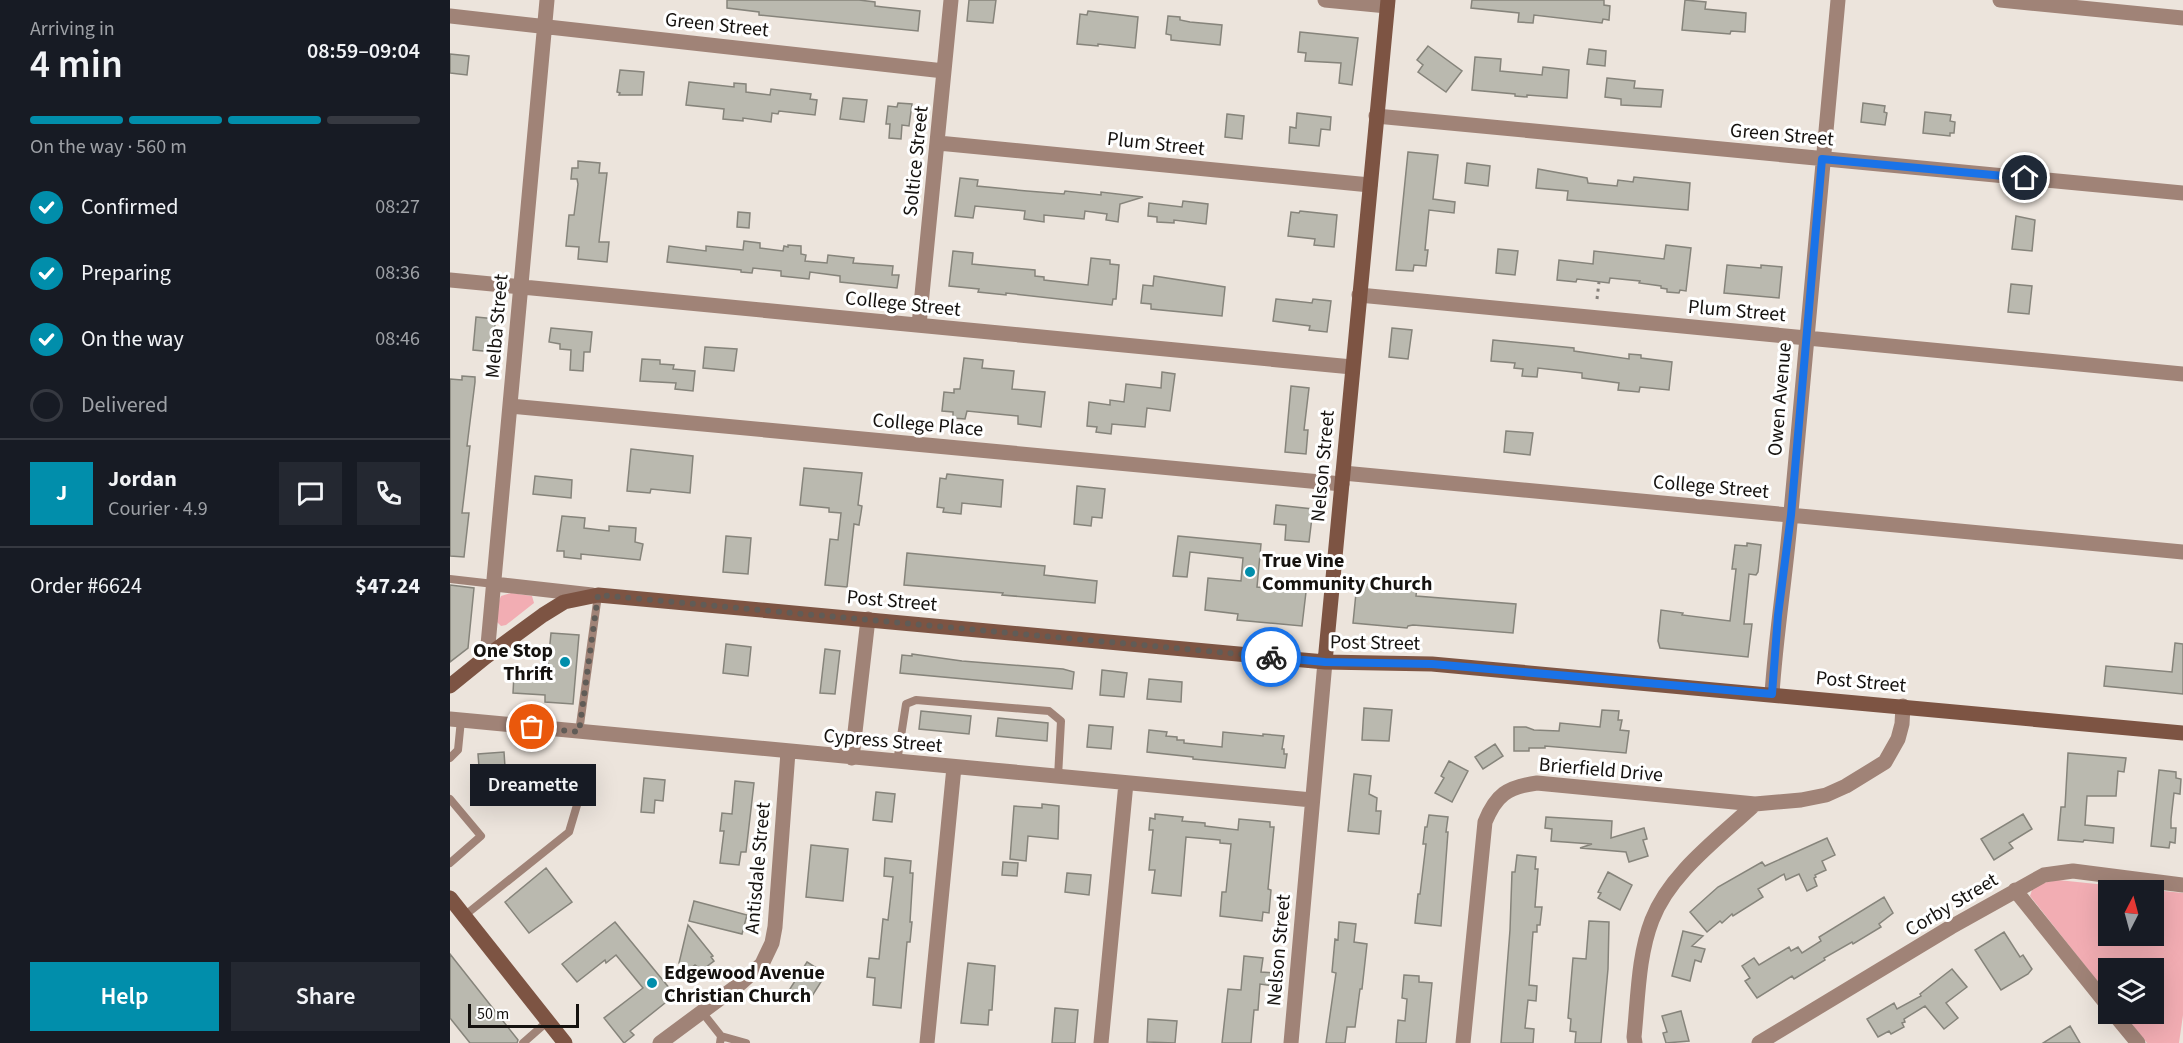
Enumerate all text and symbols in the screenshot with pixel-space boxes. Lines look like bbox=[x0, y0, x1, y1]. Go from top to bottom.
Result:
street label: Green Street bbox=[664, 6, 770, 44]
text: Arriving in bbox=[30, 15, 115, 43]
text: 08:59–09:04 bbox=[307, 35, 420, 67]
text: 4 min bbox=[30, 37, 123, 93]
street label: Soltice Street bbox=[896, 104, 936, 218]
street label: Green Street bbox=[1729, 117, 1835, 153]
street label: Plum Street bbox=[1106, 125, 1206, 163]
text: On the way · 560 m bbox=[30, 133, 187, 161]
pin bbox=[1999, 152, 2050, 203]
icon: home bbox=[2008, 161, 2041, 194]
icon: check bbox=[30, 191, 63, 224]
text: Confirmed bbox=[81, 191, 178, 223]
text: 08:27 bbox=[375, 193, 420, 221]
icon: check bbox=[30, 257, 63, 290]
text: Preparing bbox=[81, 257, 171, 289]
text: 08:36 bbox=[375, 259, 420, 287]
street label: Melba Street bbox=[478, 273, 516, 379]
street label: College Street bbox=[844, 284, 962, 324]
street label: Plum Street bbox=[1687, 293, 1787, 329]
icon: check bbox=[30, 323, 63, 356]
text: On the way bbox=[81, 323, 184, 355]
text: 08:46 bbox=[375, 325, 420, 353]
street label: Owen Avenue bbox=[1761, 341, 1799, 457]
text: Delivered bbox=[81, 389, 168, 421]
street label: College Place bbox=[871, 406, 985, 444]
street label: Nelson Street bbox=[1304, 409, 1342, 523]
button: chat bbox=[279, 462, 342, 525]
button: phone bbox=[357, 462, 420, 525]
text: Jordan bbox=[108, 463, 177, 495]
street label: College Street bbox=[1652, 468, 1770, 506]
text: J bbox=[56, 477, 67, 509]
text: Courier · 4.9 bbox=[108, 495, 208, 523]
place label: True Vine Community Church bbox=[1262, 547, 1432, 598]
marker: True Vine Community Church bbox=[1243, 565, 1257, 579]
text: Order #6624 bbox=[30, 570, 142, 602]
text: $47.24 bbox=[355, 570, 420, 602]
street label: Post Street bbox=[846, 583, 938, 619]
courier bbox=[1241, 627, 1301, 687]
street label: Post Street bbox=[1329, 628, 1421, 658]
place label: One Stop Thrift bbox=[473, 637, 553, 688]
icon: bike bbox=[1255, 641, 1288, 674]
marker: One Stop Thrift bbox=[558, 655, 572, 669]
street label: Post Street bbox=[1815, 664, 1907, 700]
pin bbox=[506, 701, 557, 752]
icon: bag bbox=[515, 710, 548, 743]
street label: Cypress Street bbox=[822, 722, 944, 760]
street label: Brierfield Drive bbox=[1538, 751, 1664, 789]
callout: Dreamette bbox=[469, 763, 595, 805]
text: Dreamette bbox=[488, 771, 578, 799]
street label: Antisdale Street bbox=[738, 801, 778, 935]
street label: Corby Street bbox=[1900, 866, 2003, 944]
north arrow bbox=[2098, 880, 2164, 946]
map controls bbox=[2098, 880, 2164, 1024]
street label: Nelson Street bbox=[1260, 893, 1298, 1007]
button: layers bbox=[2098, 958, 2164, 1024]
place label: Edgewood Avenue Christian Church bbox=[664, 959, 825, 1010]
button: Help bbox=[30, 962, 219, 1031]
button: Share bbox=[231, 962, 420, 1031]
marker: Edgewood Avenue Christian Church bbox=[645, 976, 659, 990]
scale bar bbox=[468, 1001, 579, 1028]
text: 50 m bbox=[477, 1003, 509, 1025]

